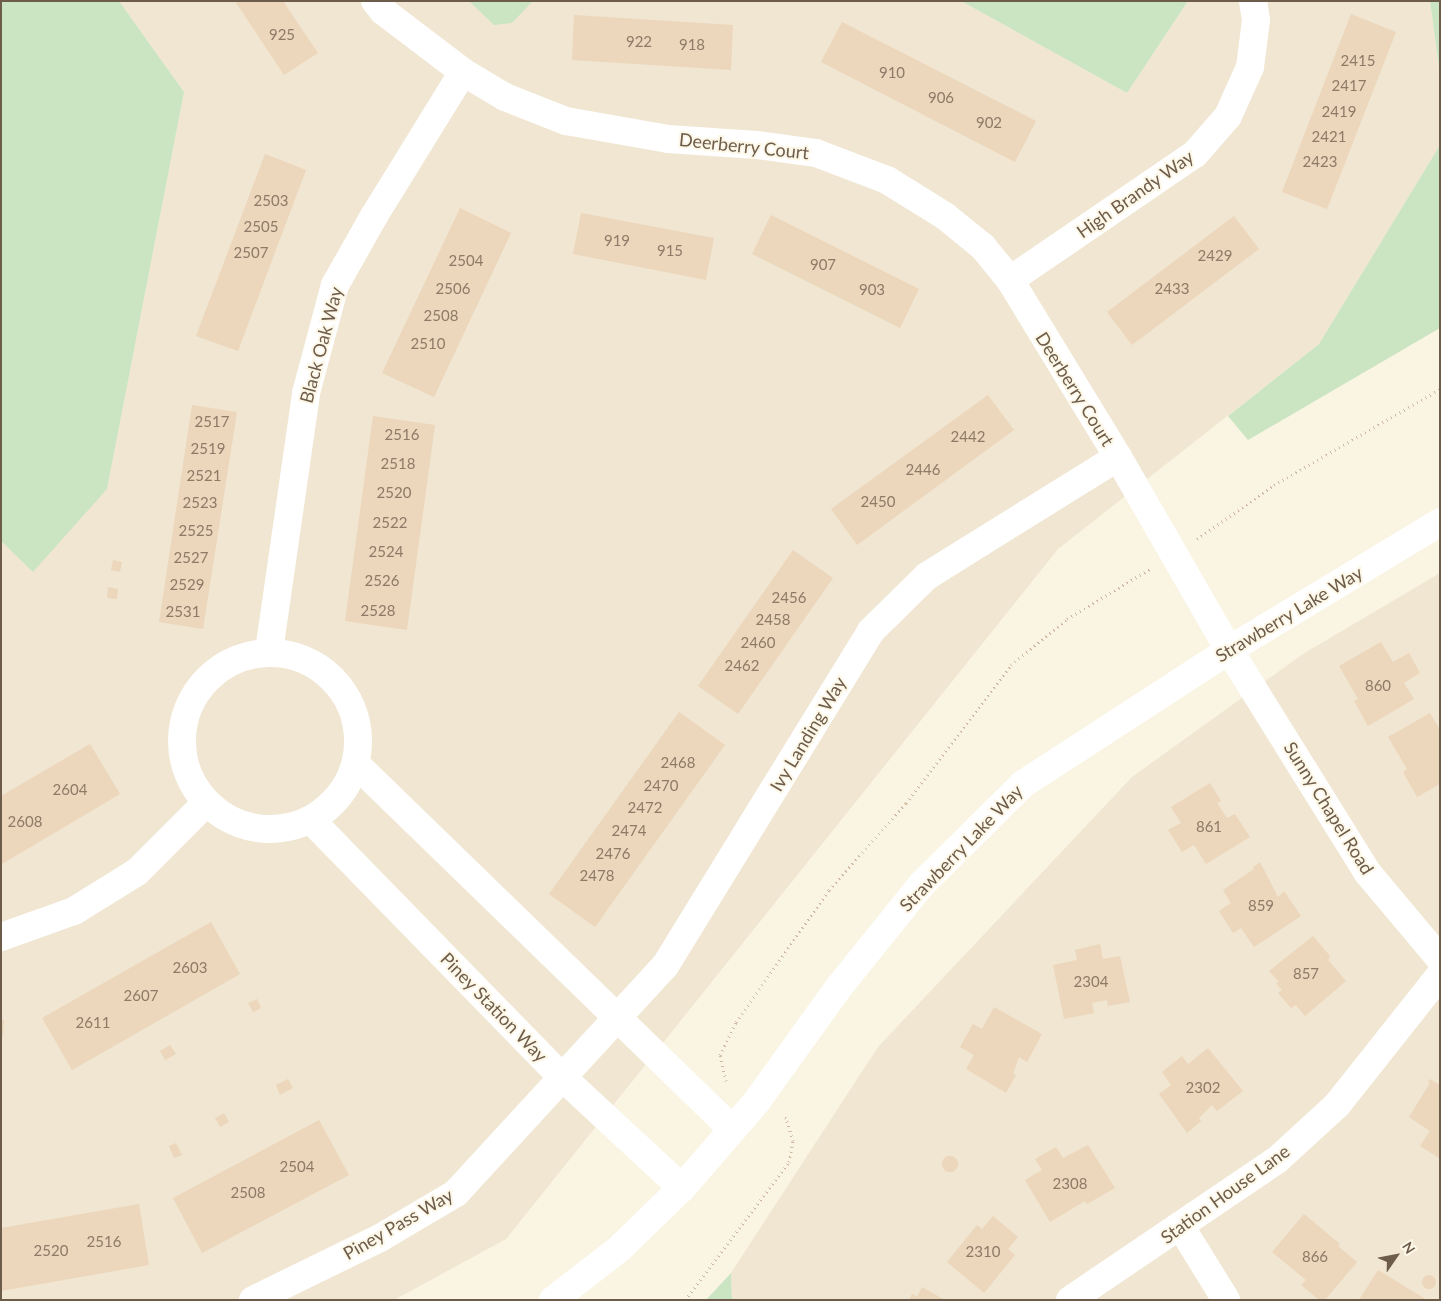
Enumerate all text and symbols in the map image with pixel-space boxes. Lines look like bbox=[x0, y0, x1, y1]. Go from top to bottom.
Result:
house number: 925 bbox=[269, 26, 295, 44]
house number: 922 bbox=[626, 33, 652, 51]
house number: 918 bbox=[679, 36, 705, 54]
house number: 2415 bbox=[1341, 52, 1375, 70]
house number: 910 bbox=[879, 64, 905, 82]
house number: 2417 bbox=[1332, 77, 1366, 95]
house number: 906 bbox=[928, 89, 954, 107]
house number: 2419 bbox=[1322, 103, 1356, 121]
house number: 902 bbox=[976, 114, 1002, 132]
street label: Deerberry Court bbox=[678, 128, 810, 164]
house number: 2421 bbox=[1312, 128, 1346, 146]
street label: High Brandy Way bbox=[1072, 145, 1198, 243]
house number: 2423 bbox=[1303, 153, 1337, 171]
house number: 2503 bbox=[254, 192, 288, 210]
house number: 2505 bbox=[244, 218, 278, 236]
house number: 919 bbox=[604, 232, 630, 250]
house number: 915 bbox=[657, 242, 683, 260]
house number: 2507 bbox=[234, 244, 268, 262]
house number: 2429 bbox=[1198, 247, 1232, 265]
house number: 2504 bbox=[449, 252, 483, 270]
house number: 907 bbox=[810, 256, 836, 274]
house number: 2506 bbox=[436, 280, 470, 298]
house number: 2433 bbox=[1155, 280, 1189, 298]
house number: 903 bbox=[859, 281, 885, 299]
street label: Black Oak Way bbox=[295, 284, 347, 406]
house number: 2508 bbox=[424, 307, 458, 325]
street label: Deerberry Court bbox=[1031, 328, 1119, 450]
house number: 2510 bbox=[411, 335, 445, 353]
house number: 2517 bbox=[195, 413, 229, 431]
house number: 2516 bbox=[385, 426, 419, 444]
house number: 2442 bbox=[951, 428, 985, 446]
house number: 2519 bbox=[191, 440, 225, 458]
house number: 2518 bbox=[381, 455, 415, 473]
house number: 2446 bbox=[906, 461, 940, 479]
house number: 2521 bbox=[187, 467, 221, 485]
house number: 2520 bbox=[377, 484, 411, 502]
house number: 2450 bbox=[861, 493, 895, 511]
house number: 2523 bbox=[183, 494, 217, 512]
house number: 2522 bbox=[373, 514, 407, 532]
house number: 2525 bbox=[179, 522, 213, 540]
house number: 2524 bbox=[369, 543, 403, 561]
house number: 2527 bbox=[174, 549, 208, 567]
street label: Strawberry Lake Way bbox=[1211, 561, 1367, 667]
house number: 2526 bbox=[365, 572, 399, 590]
house number: 2529 bbox=[170, 576, 204, 594]
house number: 2456 bbox=[772, 589, 806, 607]
house number: 2528 bbox=[361, 602, 395, 620]
house number: 2531 bbox=[166, 603, 200, 621]
house number: 2458 bbox=[756, 611, 790, 629]
house number: 2460 bbox=[741, 634, 775, 652]
house number: 2462 bbox=[725, 657, 759, 675]
street label: Ivy Landing Way bbox=[765, 673, 851, 795]
house number: 860 bbox=[1365, 677, 1391, 695]
street label: Sunny Chapel Road bbox=[1279, 738, 1379, 878]
house number: 2468 bbox=[661, 754, 695, 772]
house number: 2470 bbox=[644, 777, 678, 795]
street label: Strawberry Lake Way bbox=[895, 780, 1027, 916]
house number: 2604 bbox=[53, 781, 87, 799]
house number: 2472 bbox=[628, 799, 662, 817]
house number: 2608 bbox=[8, 813, 42, 831]
house number: 861 bbox=[1196, 818, 1222, 836]
house number: 2474 bbox=[612, 822, 646, 840]
house number: 2476 bbox=[596, 845, 630, 863]
house number: 2478 bbox=[580, 867, 614, 885]
house number: 859 bbox=[1248, 897, 1274, 915]
street label: Piney Station Way bbox=[436, 948, 552, 1066]
house number: 2603 bbox=[173, 959, 207, 977]
house number: 857 bbox=[1293, 965, 1319, 983]
house number: 2304 bbox=[1074, 973, 1108, 991]
house number: 2607 bbox=[124, 987, 158, 1005]
house number: 2611 bbox=[76, 1014, 110, 1032]
house number: 2302 bbox=[1186, 1079, 1220, 1097]
street label: Station House Lane bbox=[1156, 1140, 1294, 1248]
house number: 2504 bbox=[280, 1158, 314, 1176]
house number: 2308 bbox=[1053, 1175, 1087, 1193]
house number: 2508 bbox=[231, 1184, 265, 1202]
street label: Piney Pass Way bbox=[339, 1184, 457, 1264]
north arrow bbox=[1371, 1231, 1421, 1281]
house number: 2516 bbox=[87, 1233, 121, 1251]
text: N bbox=[1399, 1238, 1419, 1257]
house number: 2520 bbox=[34, 1242, 68, 1260]
house number: 2310 bbox=[966, 1243, 1000, 1261]
house number: 866 bbox=[1302, 1248, 1328, 1266]

